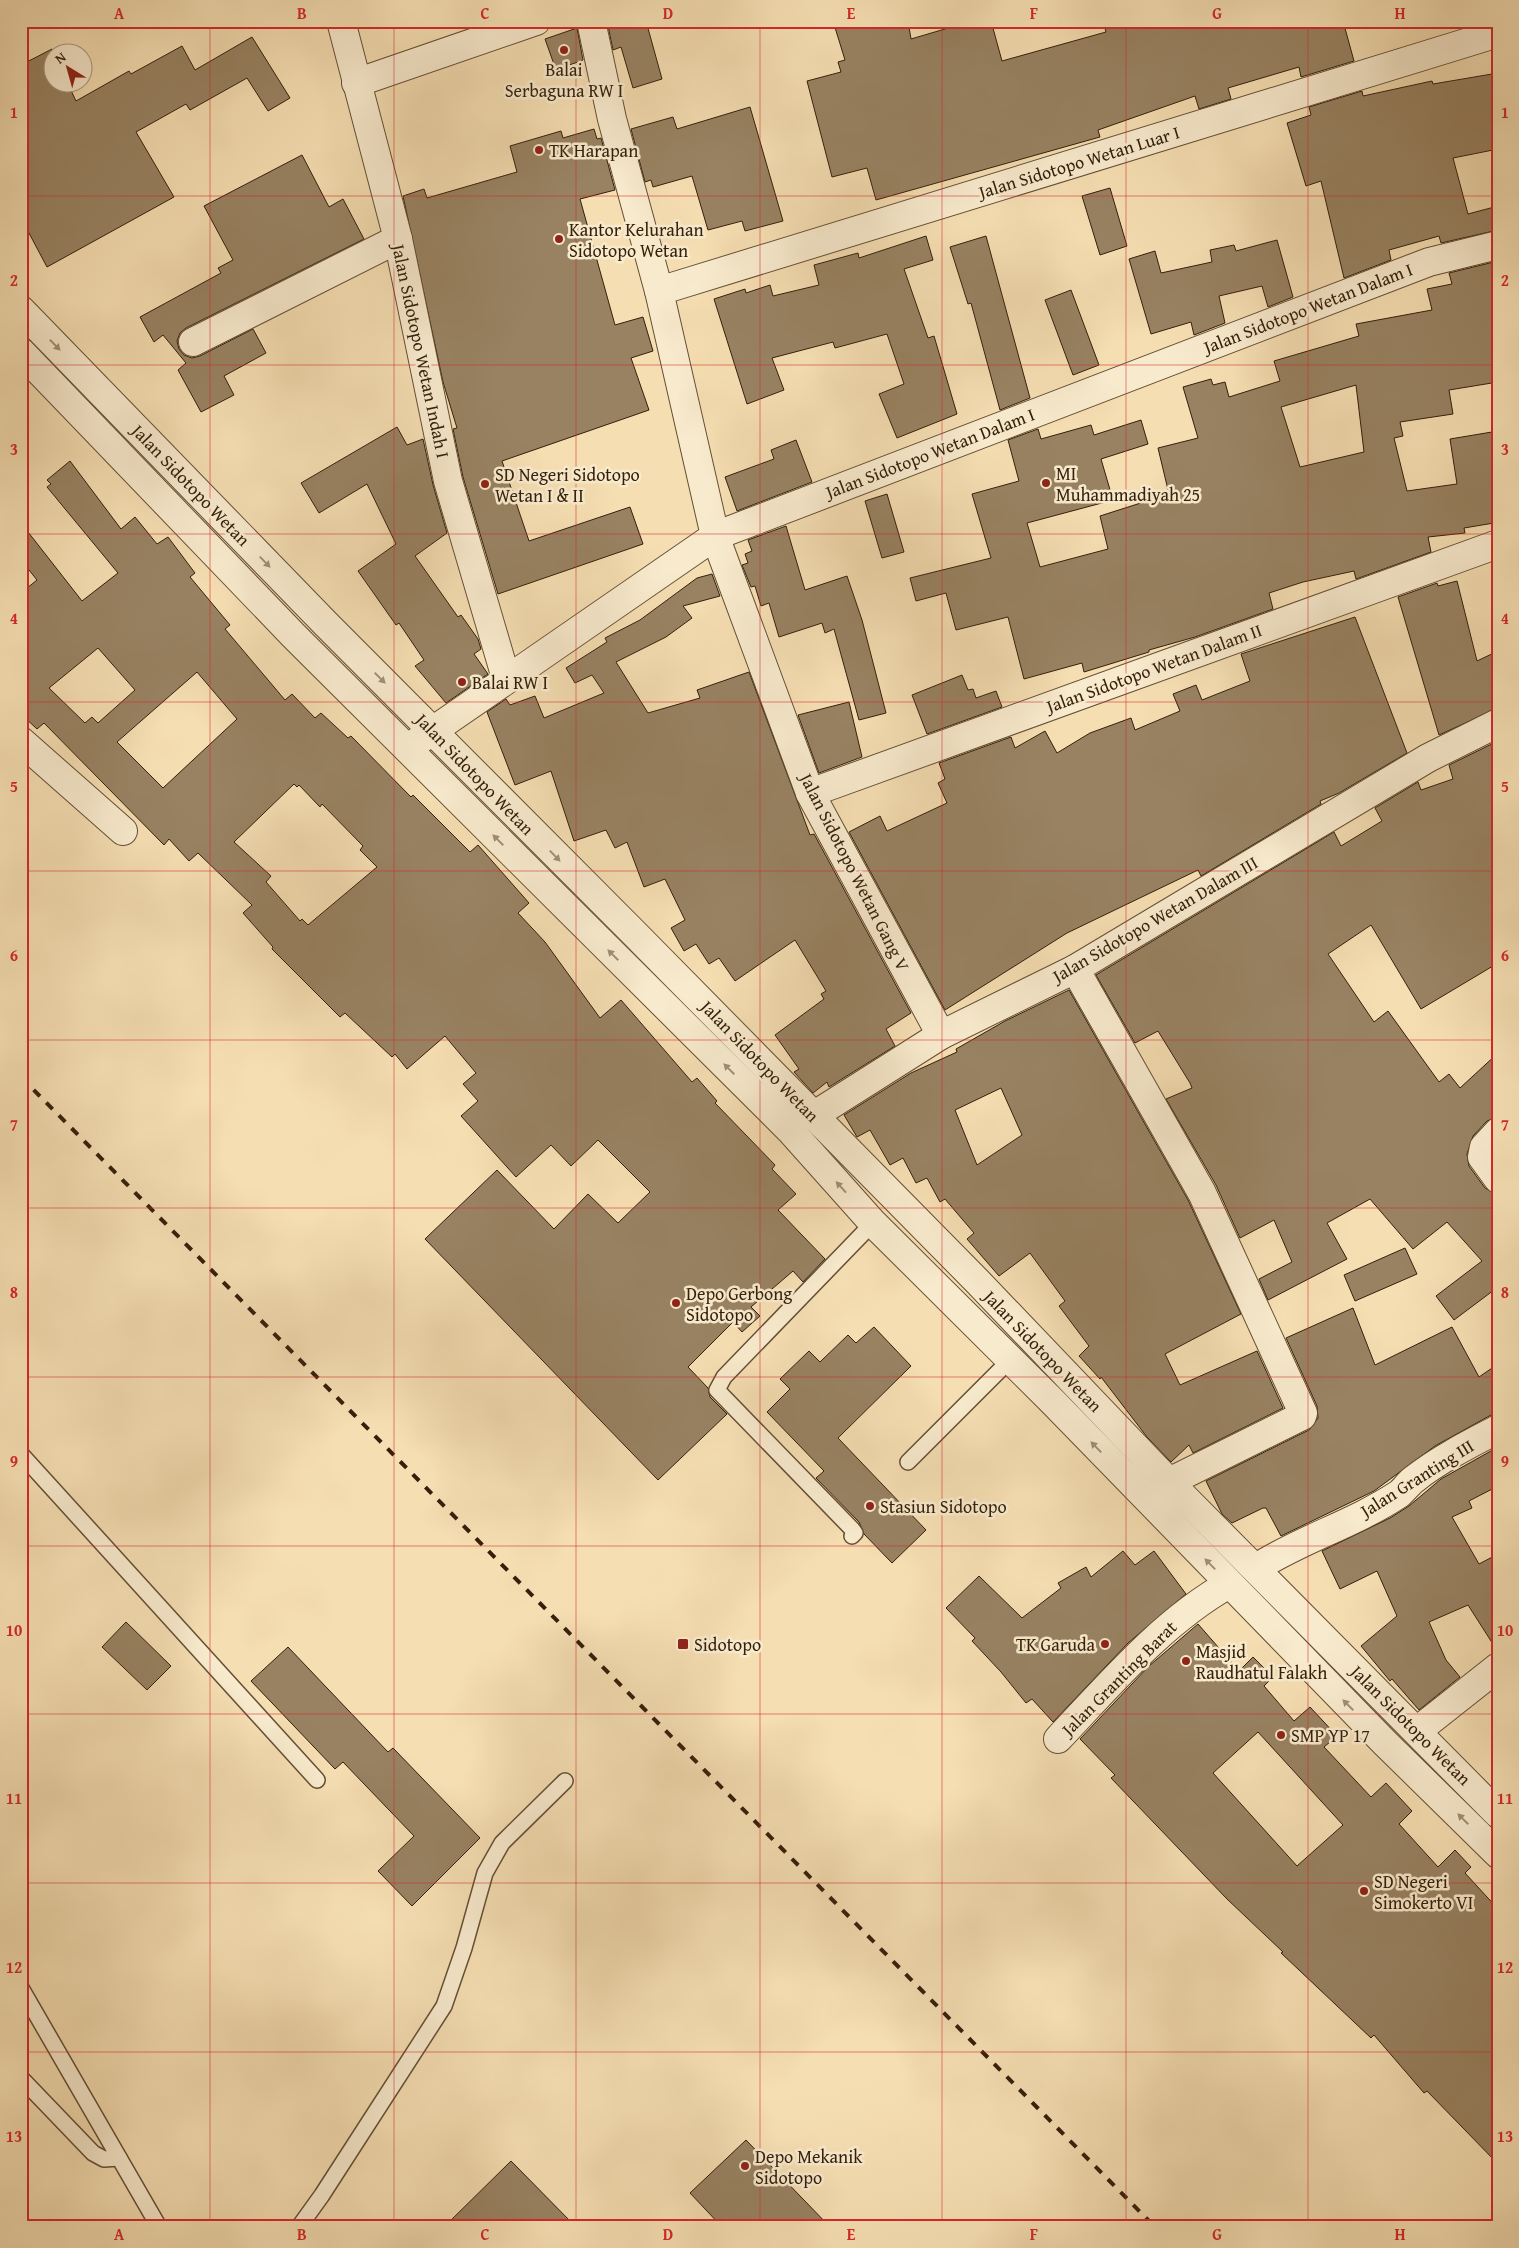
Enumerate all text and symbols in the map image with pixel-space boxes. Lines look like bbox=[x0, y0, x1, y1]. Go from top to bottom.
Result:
text: A bbox=[114, 1, 125, 25]
text: B bbox=[297, 1, 307, 25]
text: C bbox=[480, 1, 490, 25]
text: D bbox=[663, 1, 673, 25]
text: E bbox=[847, 1, 856, 25]
text: F bbox=[1030, 1, 1038, 25]
text: G bbox=[1212, 1, 1222, 25]
text: H bbox=[1394, 1, 1406, 25]
north arrow bbox=[42, 42, 92, 92]
marker: Balai Serbaguna RW I bbox=[558, 44, 570, 56]
text: N bbox=[50, 46, 70, 68]
place label: Balai Serbaguna RW I bbox=[505, 56, 623, 104]
text: 1 bbox=[10, 100, 18, 124]
text: 1 bbox=[1501, 100, 1509, 124]
street label: Jalan Sidotopo Wetan Luar I bbox=[973, 119, 1183, 206]
place label: TK Harapan bbox=[549, 137, 638, 164]
marker: TK Harapan bbox=[533, 144, 545, 156]
place label: Kantor Kelurahan Sidotopo Wetan bbox=[569, 216, 704, 264]
marker: Kantor Kelurahan Sidotopo Wetan bbox=[553, 233, 565, 245]
street label: Jalan Sidotopo Wetan Indah I bbox=[385, 240, 457, 461]
street label: Jalan Sidotopo Wetan Dalam I bbox=[1198, 256, 1416, 361]
text: 2 bbox=[10, 268, 18, 292]
text: 2 bbox=[1501, 268, 1509, 292]
one-way arrow bbox=[49, 338, 61, 350]
street label: Jalan Sidotopo Wetan Dalam I bbox=[820, 401, 1038, 506]
street label: Jalan Sidotopo Wetan bbox=[124, 416, 257, 552]
text: 3 bbox=[10, 437, 18, 461]
text: 3 bbox=[1501, 437, 1509, 461]
place label: MI Muhammadiyah 25 bbox=[1056, 460, 1200, 508]
place label: SD Negeri Sidotopo Wetan I & II bbox=[495, 461, 640, 509]
marker: MI Muhammadiyah 25 bbox=[1040, 477, 1052, 489]
marker: SD Negeri Sidotopo Wetan I & II bbox=[479, 478, 491, 490]
one-way arrow bbox=[259, 556, 271, 568]
text: 4 bbox=[10, 606, 18, 630]
text: 4 bbox=[1501, 606, 1509, 630]
street label: Jalan Sidotopo Wetan Dalam II bbox=[1041, 616, 1266, 720]
place label: Balai RW I bbox=[472, 669, 548, 696]
one-way arrow bbox=[374, 671, 386, 683]
marker: Balai RW I bbox=[456, 676, 468, 688]
street label: Jalan Sidotopo Wetan bbox=[408, 705, 541, 841]
street label: Jalan Sidotopo Wetan Gang V bbox=[792, 767, 917, 976]
text: 5 bbox=[10, 774, 18, 798]
text: 5 bbox=[1501, 774, 1509, 798]
one-way arrow bbox=[492, 835, 504, 847]
one-way arrow bbox=[549, 849, 561, 861]
street label: Jalan Sidotopo Wetan Dalam III bbox=[1046, 849, 1263, 990]
text: 6 bbox=[10, 943, 18, 967]
text: 6 bbox=[1501, 943, 1509, 967]
one-way arrow bbox=[608, 949, 620, 961]
street label: Jalan Sidotopo Wetan bbox=[693, 992, 826, 1128]
one-way arrow bbox=[723, 1063, 735, 1075]
text: 7 bbox=[10, 1112, 18, 1136]
text: 7 bbox=[1501, 1112, 1509, 1136]
one-way arrow bbox=[836, 1181, 847, 1193]
text: 8 bbox=[10, 1280, 18, 1304]
place label: Depo Gerbong Sidotopo bbox=[686, 1280, 792, 1328]
text: 8 bbox=[1501, 1280, 1509, 1304]
street label: Jalan Sidotopo Wetan bbox=[976, 1282, 1109, 1418]
marker: Depo Gerbong Sidotopo bbox=[670, 1297, 682, 1309]
street label: Jalan Granting III bbox=[1353, 1432, 1479, 1525]
one-way arrow bbox=[1091, 1441, 1103, 1453]
text: 9 bbox=[10, 1449, 18, 1473]
text: 9 bbox=[1501, 1449, 1509, 1473]
place label: Stasiun Sidotopo bbox=[880, 1493, 1007, 1520]
marker: Stasiun Sidotopo bbox=[864, 1500, 876, 1512]
one-way arrow bbox=[1204, 1558, 1216, 1570]
street label: Jalan Granting Barat bbox=[1054, 1614, 1183, 1743]
text: 10 bbox=[6, 1618, 22, 1642]
text: 10 bbox=[1497, 1618, 1513, 1642]
place label: Sidotopo bbox=[694, 1631, 761, 1658]
place label: TK Garuda bbox=[1016, 1631, 1095, 1658]
marker: Sidotopo bbox=[676, 1637, 690, 1651]
marker: TK Garuda bbox=[1099, 1638, 1111, 1650]
place label: Masjid Raudhatul Falakh bbox=[1196, 1638, 1327, 1686]
marker: Masjid Raudhatul Falakh bbox=[1180, 1655, 1192, 1667]
street label: Jalan Sidotopo Wetan bbox=[1343, 1657, 1477, 1791]
one-way arrow bbox=[1342, 1699, 1354, 1711]
place label: SMP YP 17 bbox=[1291, 1722, 1370, 1749]
marker: SMP YP 17 bbox=[1275, 1729, 1287, 1741]
text: 11 bbox=[6, 1786, 22, 1810]
text: 11 bbox=[1497, 1786, 1513, 1810]
one-way arrow bbox=[1457, 1814, 1469, 1826]
place label: SD Negeri Simokerto VI bbox=[1374, 1868, 1473, 1916]
marker: SD Negeri Simokerto VI bbox=[1358, 1885, 1370, 1897]
text: 12 bbox=[6, 1955, 22, 1979]
text: 12 bbox=[1497, 1955, 1513, 1979]
text: 13 bbox=[6, 2124, 22, 2148]
text: 13 bbox=[1497, 2124, 1513, 2148]
place label: Depo Mekanik Sidotopo bbox=[755, 2143, 863, 2191]
marker: Depo Mekanik Sidotopo bbox=[739, 2160, 751, 2172]
text: A bbox=[114, 2222, 125, 2246]
text: B bbox=[297, 2222, 307, 2246]
text: C bbox=[480, 2222, 490, 2246]
text: D bbox=[663, 2222, 673, 2246]
text: E bbox=[847, 2222, 856, 2246]
text: F bbox=[1030, 2222, 1038, 2246]
text: G bbox=[1212, 2222, 1222, 2246]
text: H bbox=[1394, 2222, 1406, 2246]

